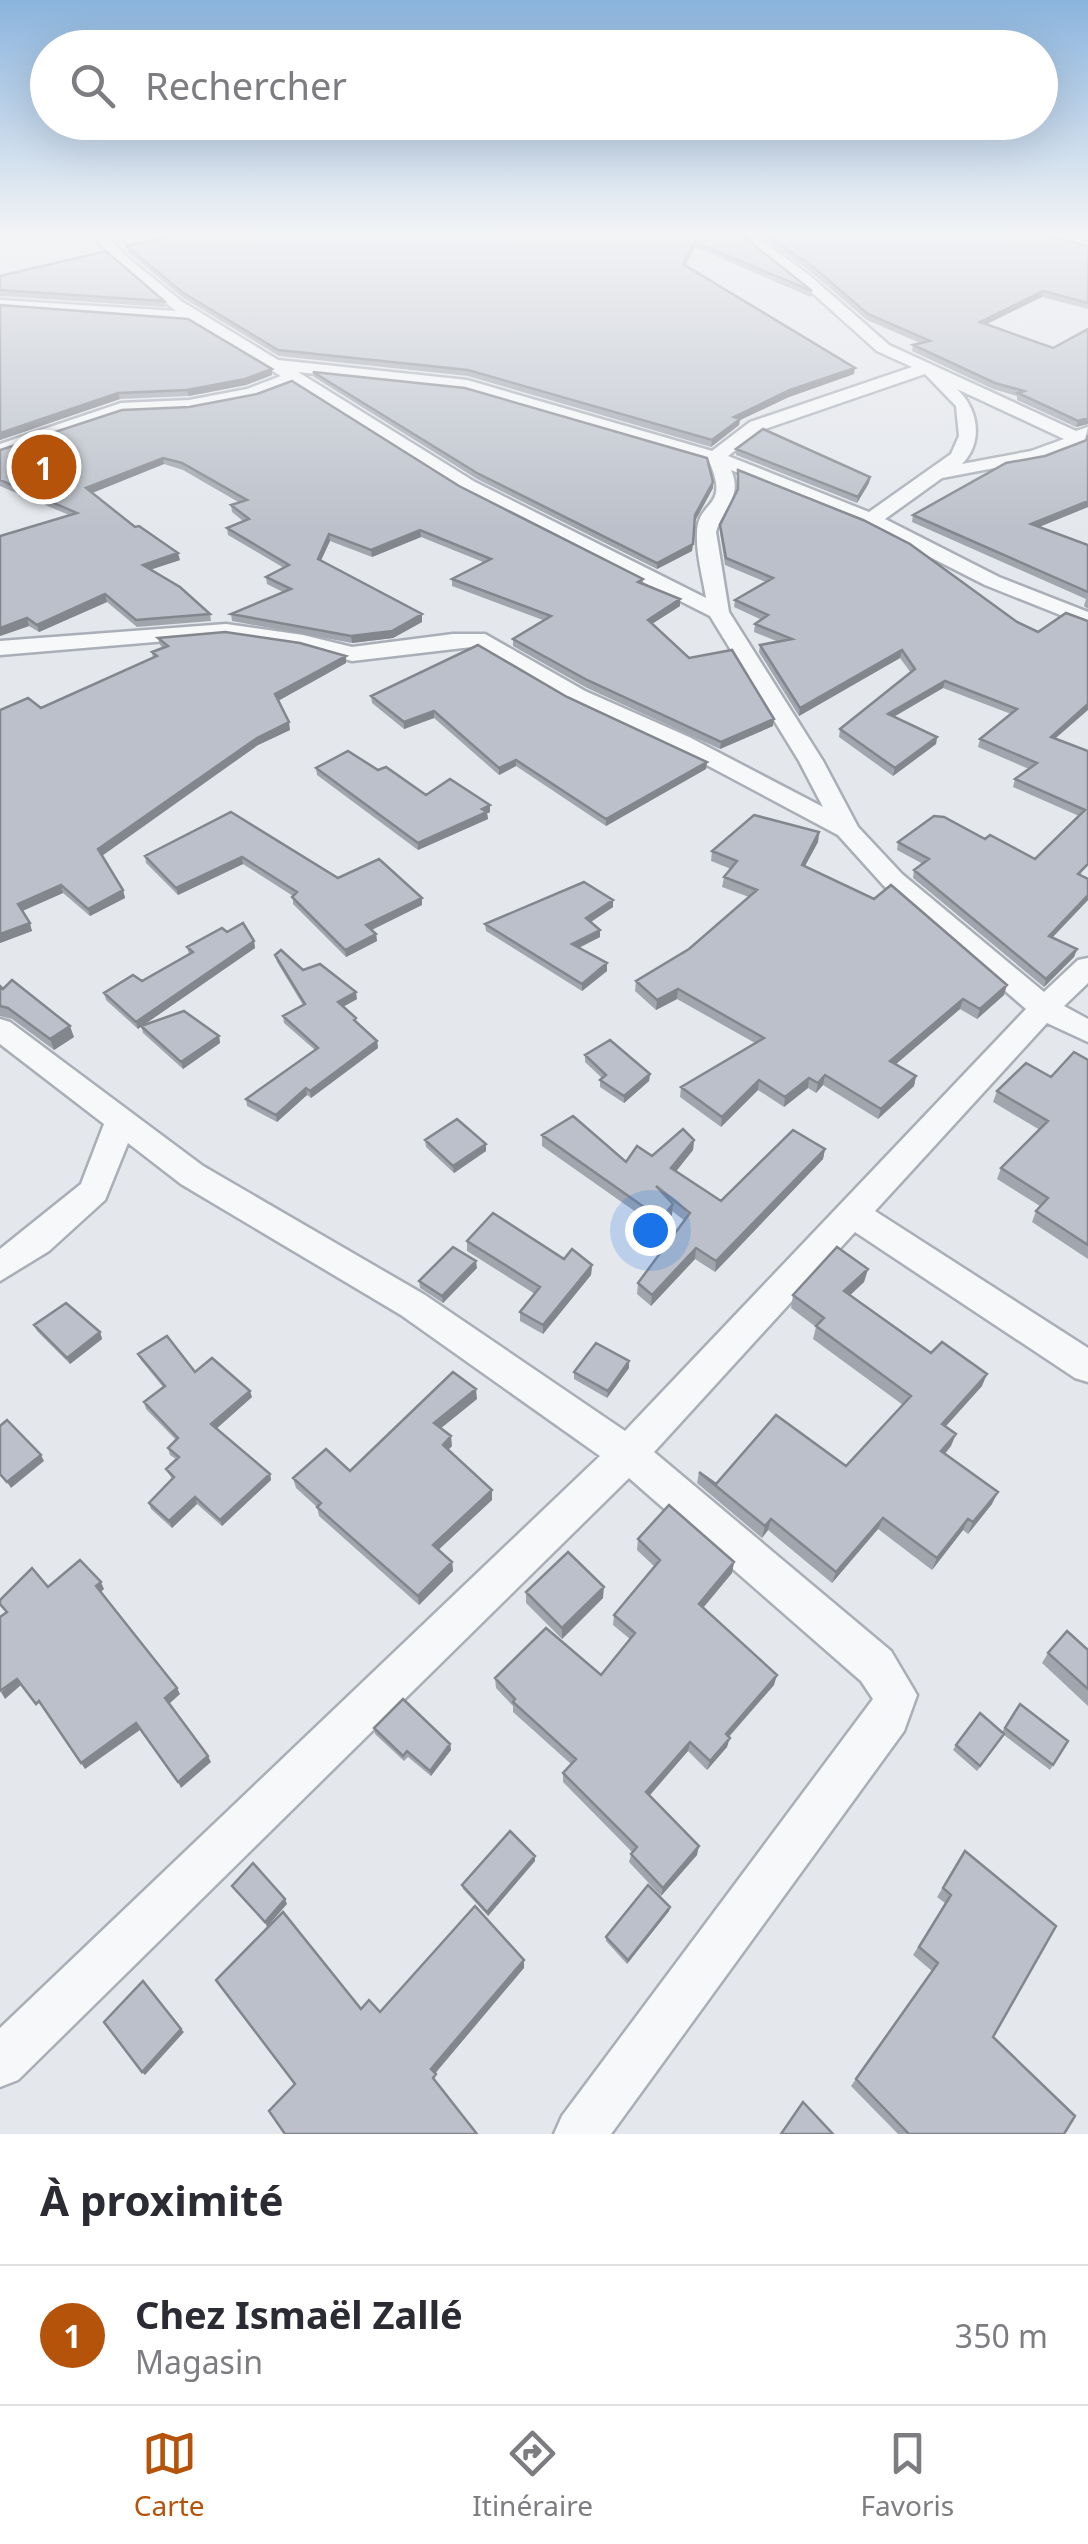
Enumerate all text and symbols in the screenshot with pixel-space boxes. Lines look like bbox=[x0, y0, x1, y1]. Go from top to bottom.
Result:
search box bbox=[30, 30, 1058, 140]
icon: search bbox=[65, 58, 120, 113]
text: Rechercher bbox=[145, 59, 347, 111]
pin: 1 bbox=[12, 430, 76, 504]
your location bbox=[625, 1205, 676, 1256]
text: À proximité bbox=[40, 2171, 284, 2228]
text: Chez Ismaël Zallé bbox=[135, 2288, 463, 2340]
text: 1 bbox=[63, 2314, 82, 2357]
text: 350 m bbox=[955, 2314, 1048, 2357]
text: Magasin bbox=[135, 2340, 263, 2383]
tab: Carte bbox=[134, 2426, 205, 2524]
tab: Itinéraire bbox=[472, 2426, 593, 2524]
tab: Favoris bbox=[861, 2426, 954, 2524]

